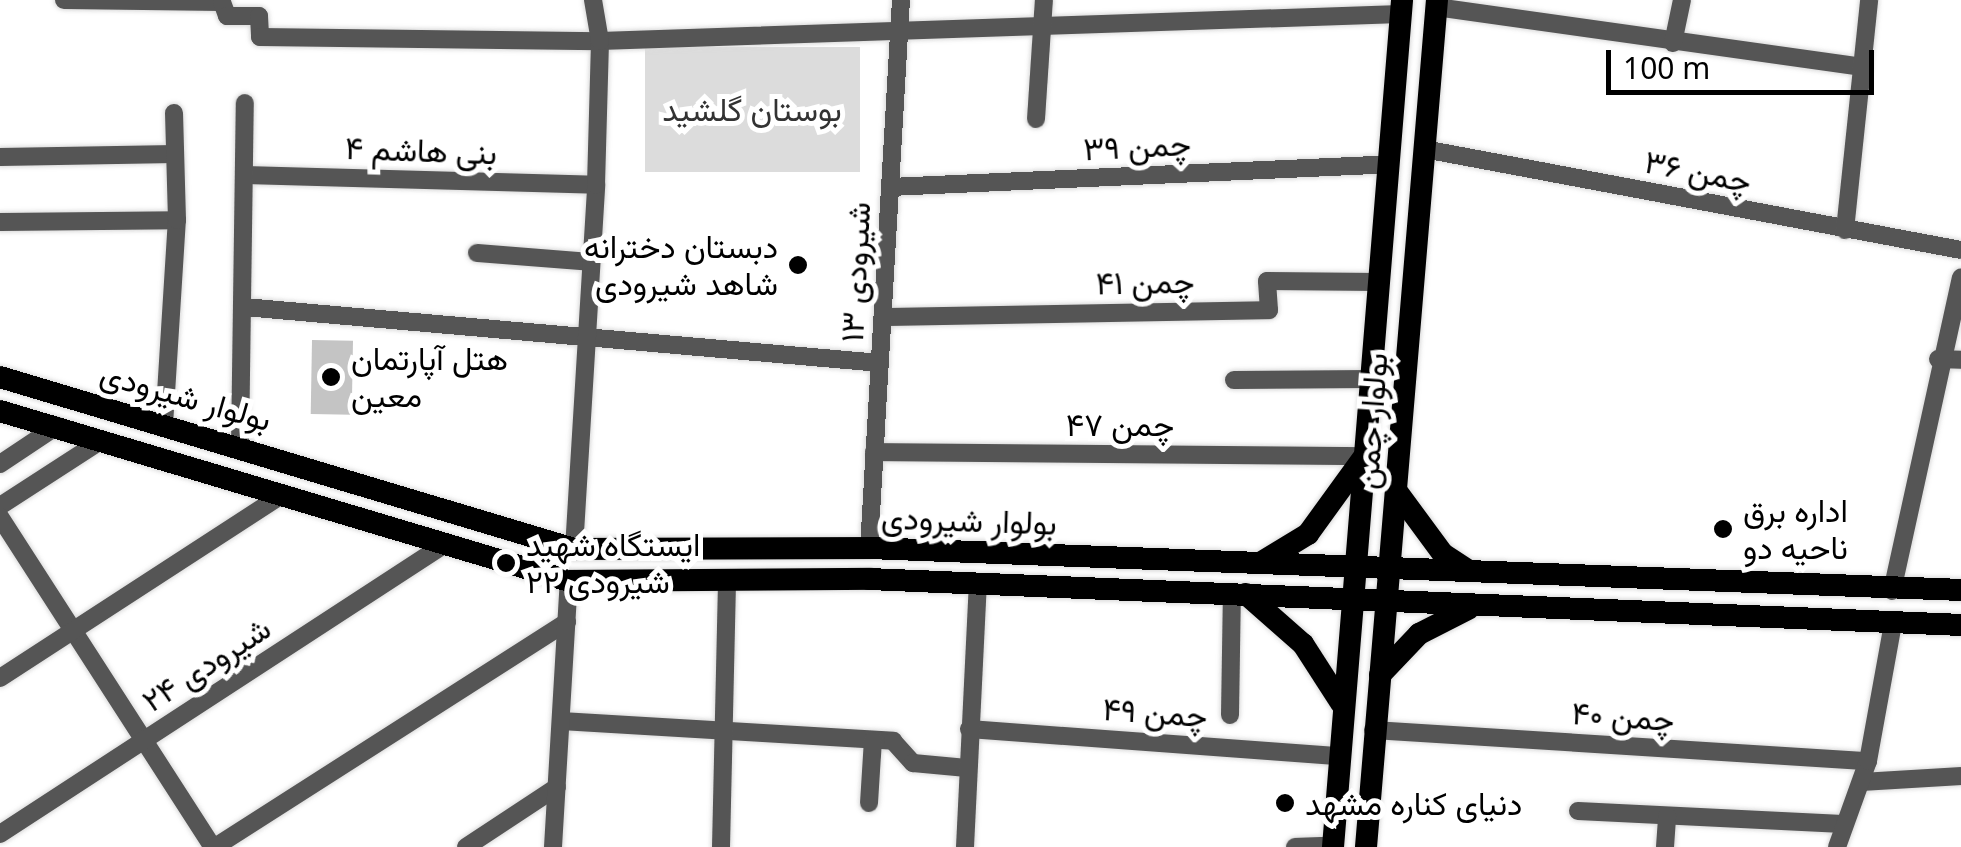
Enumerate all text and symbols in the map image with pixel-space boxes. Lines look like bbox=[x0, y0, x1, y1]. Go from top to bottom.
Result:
scale bar bbox=[1611, 30, 1878, 92]
text: 100 m bbox=[1623, 47, 1710, 88]
park label: بوستان گلشید bbox=[662, 90, 842, 128]
street label: چمن ۳۹ bbox=[1082, 124, 1192, 168]
street label: بنی هاشم ۴ bbox=[344, 128, 498, 172]
street label: چمن ۳۶ bbox=[1641, 142, 1755, 200]
street label: شیرودی ۱۳ bbox=[832, 201, 878, 343]
place label: دبستان دخترانه شاهد شیرودی bbox=[584, 228, 778, 303]
marker: دبستان دخترانه شاهد شیرودی bbox=[787, 254, 809, 276]
street label: چمن ۴۱ bbox=[1095, 262, 1195, 302]
place label: هتل آپارتمان معین bbox=[351, 340, 508, 415]
street label: بولوار چمن bbox=[1347, 351, 1395, 491]
street label: بولوار شیرودی bbox=[96, 353, 276, 439]
marker: هتل آپارتمان معین bbox=[320, 366, 342, 388]
street label: چمن ۴۷ bbox=[1066, 405, 1174, 443]
place label: اداره برق ناحیه دو bbox=[1743, 492, 1848, 567]
street label: بولوار شیرودی bbox=[881, 498, 1057, 542]
marker: اداره برق ناحیه دو bbox=[1712, 518, 1734, 540]
place label: ایستگاه شهید شیرودی ۲۲ bbox=[526, 526, 700, 601]
marker: ایستگاه شهید شیرودی ۲۲ bbox=[495, 552, 517, 574]
street label: شیرودی ۲۴ bbox=[135, 608, 277, 720]
street label: چمن ۴۹ bbox=[1101, 689, 1209, 735]
street label: چمن ۴۰ bbox=[1570, 693, 1676, 739]
place label: دنیای کناره مشهد bbox=[1305, 784, 1522, 822]
marker: دنیای کناره مشهد bbox=[1274, 792, 1296, 814]

